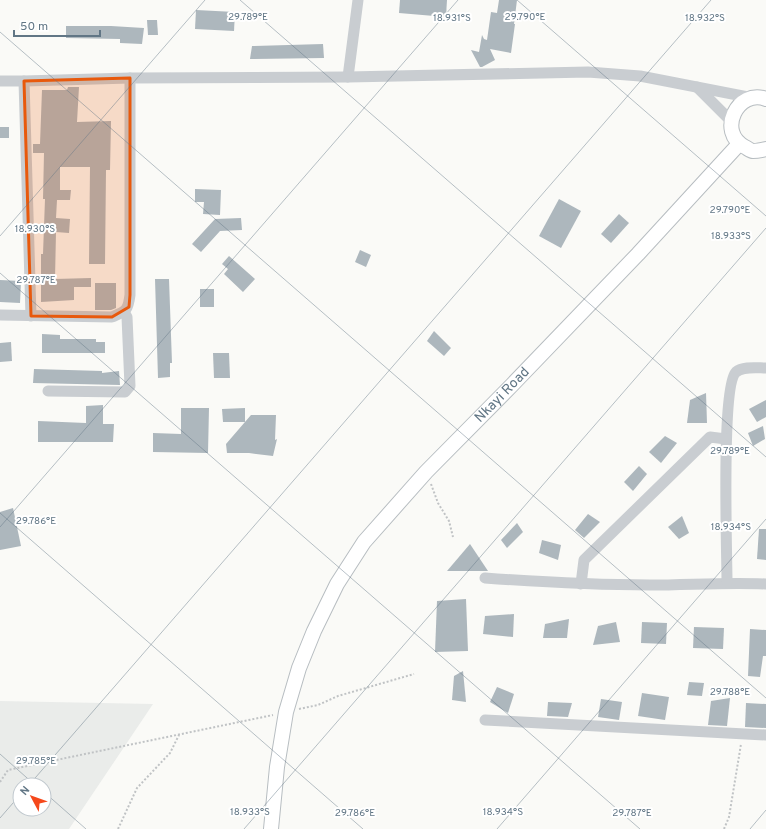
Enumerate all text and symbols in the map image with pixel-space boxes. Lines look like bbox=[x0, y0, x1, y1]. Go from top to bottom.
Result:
text: 29.789°E bbox=[228, 11, 268, 24]
text: 29.790°E bbox=[505, 11, 545, 24]
scale bar bbox=[14, 12, 100, 38]
text: 18.931°S bbox=[433, 12, 471, 25]
text: 18.932°S bbox=[685, 12, 725, 25]
text: 50 m bbox=[20, 19, 48, 35]
text: 29.790°E bbox=[710, 204, 750, 217]
text: 18.930°S bbox=[15, 223, 55, 236]
text: 18.933°S bbox=[711, 230, 751, 243]
text: 29.787°E bbox=[16, 274, 56, 287]
street label: Nkayi Road bbox=[471, 364, 533, 426]
text: 29.789°E bbox=[710, 445, 750, 458]
text: 29.786°E bbox=[16, 515, 56, 528]
text: 18.934°S bbox=[711, 521, 751, 534]
text: 29.788°E bbox=[710, 686, 750, 699]
text: 29.785°E bbox=[16, 755, 56, 768]
north arrow bbox=[12, 777, 52, 817]
text: N bbox=[17, 784, 33, 799]
text: 18.933°S bbox=[230, 806, 270, 819]
text: 18.934°S bbox=[483, 806, 523, 819]
text: 29.786°E bbox=[335, 807, 375, 820]
text: 29.787°E bbox=[612, 807, 652, 820]

